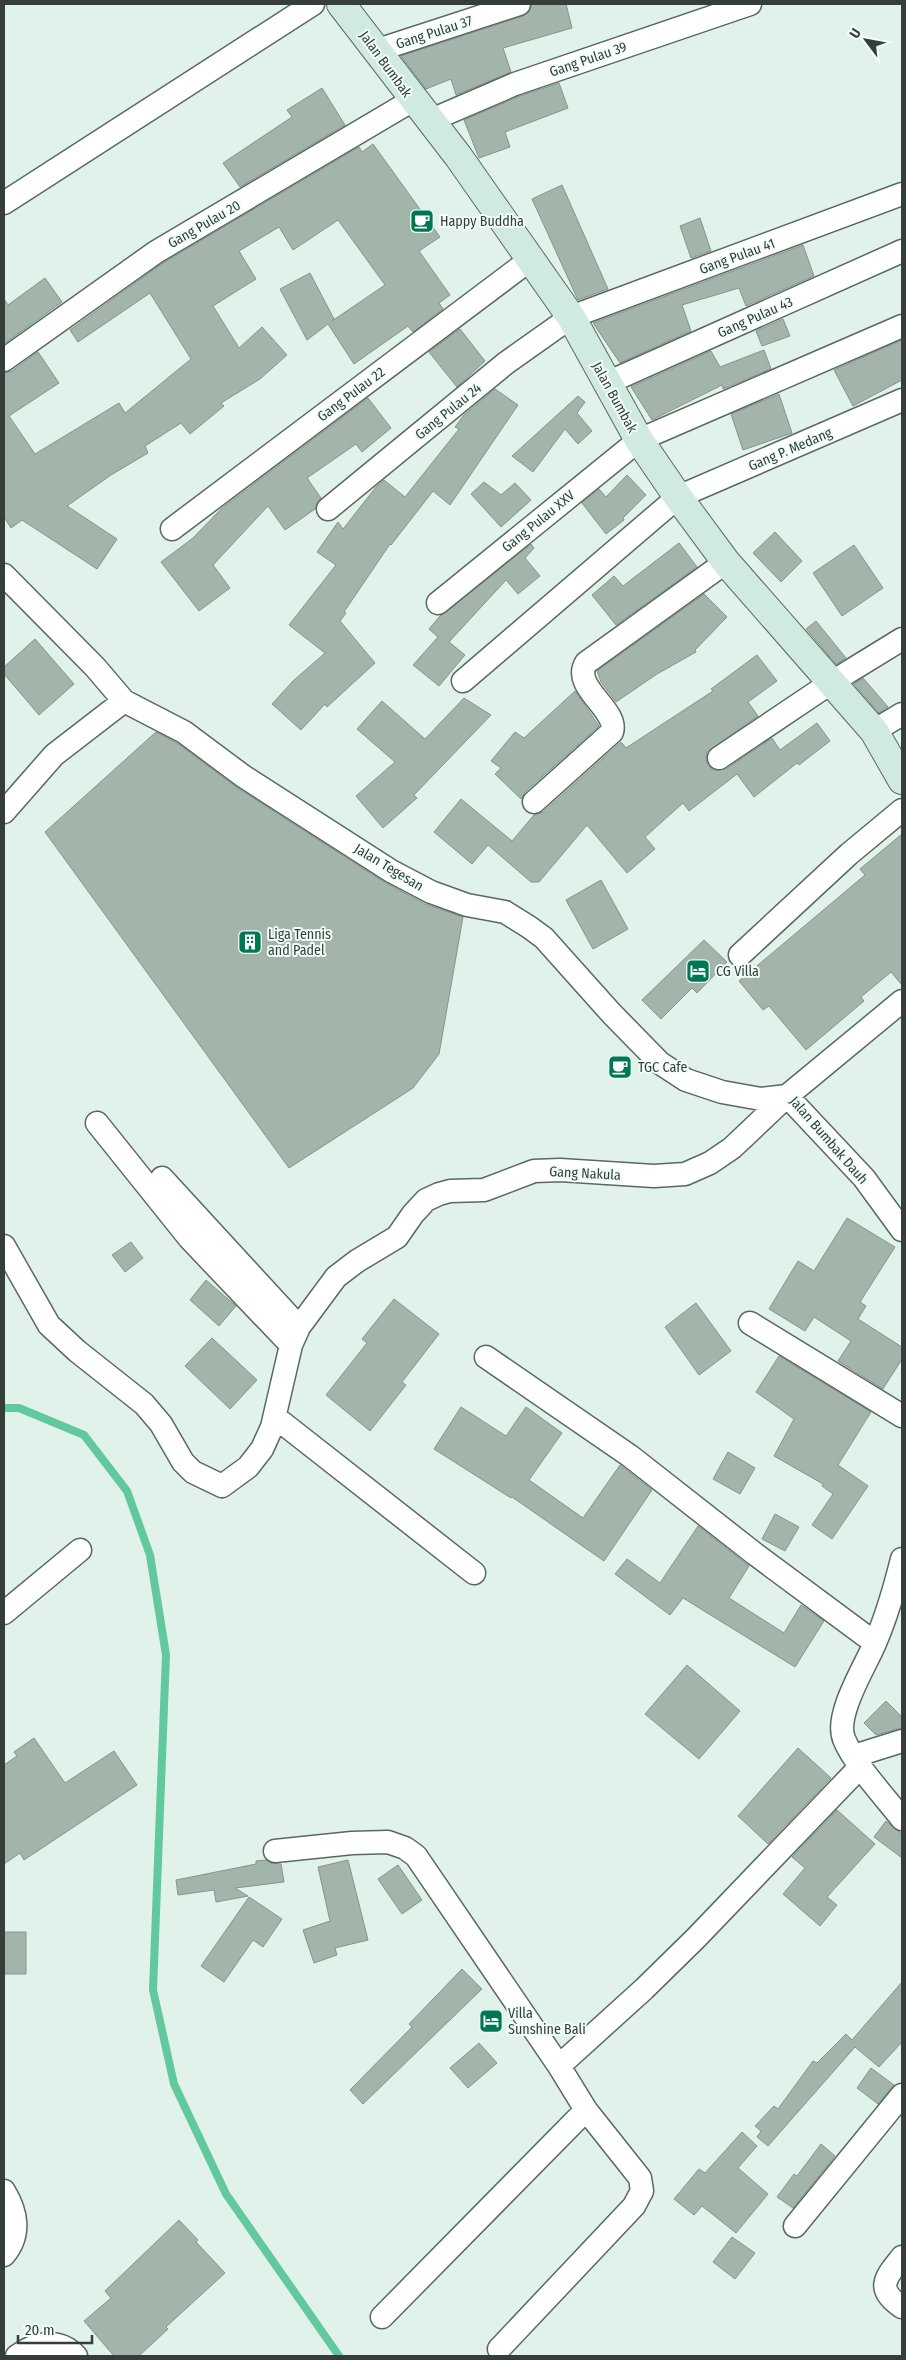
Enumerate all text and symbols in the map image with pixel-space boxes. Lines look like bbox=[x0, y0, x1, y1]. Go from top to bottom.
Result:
street label: Gang Pulau 37 bbox=[394, 12, 475, 53]
north arrow bbox=[841, 15, 891, 65]
text: U bbox=[846, 25, 865, 41]
street label: Jalan Bumbak bbox=[356, 28, 416, 101]
street label: Gang Pulau 39 bbox=[547, 38, 629, 81]
street label: Gang Pulau 20 bbox=[165, 197, 244, 252]
cafe icon: Happy Buddha bbox=[409, 208, 435, 234]
place label: Happy Buddha bbox=[440, 213, 524, 230]
street label: Gang Pulau 41 bbox=[697, 235, 777, 278]
street label: Gang Pulau 43 bbox=[715, 293, 795, 342]
street label: Jalan Bumbak bbox=[588, 359, 641, 436]
street label: Gang Pulau 22 bbox=[314, 364, 388, 425]
street label: Gang Pulau 24 bbox=[412, 379, 485, 443]
street label: Gang P. Medang bbox=[746, 424, 835, 475]
street label: Gang Pulau XXV bbox=[499, 486, 579, 556]
street label: Jalan Tegesan bbox=[351, 840, 426, 895]
place label: Liga Tennis and Padel bbox=[268, 926, 331, 959]
building icon: Liga Tennis and Padel bbox=[237, 929, 263, 955]
hotel icon: CG Villa bbox=[685, 958, 711, 984]
place label: CG Villa bbox=[716, 963, 759, 980]
cafe icon: TGC Cafe bbox=[607, 1054, 633, 1080]
place label: TGC Cafe bbox=[638, 1059, 687, 1076]
street label: Jalan Bumbak Dauh bbox=[786, 1093, 871, 1188]
street label: Gang Nakula bbox=[549, 1163, 621, 1184]
place label: Villa Sunshine Bali bbox=[508, 2005, 586, 2038]
hotel icon: Villa Sunshine Bali bbox=[478, 2008, 504, 2034]
scale bar bbox=[18, 2312, 91, 2344]
text: 20 m bbox=[25, 2321, 55, 2339]

